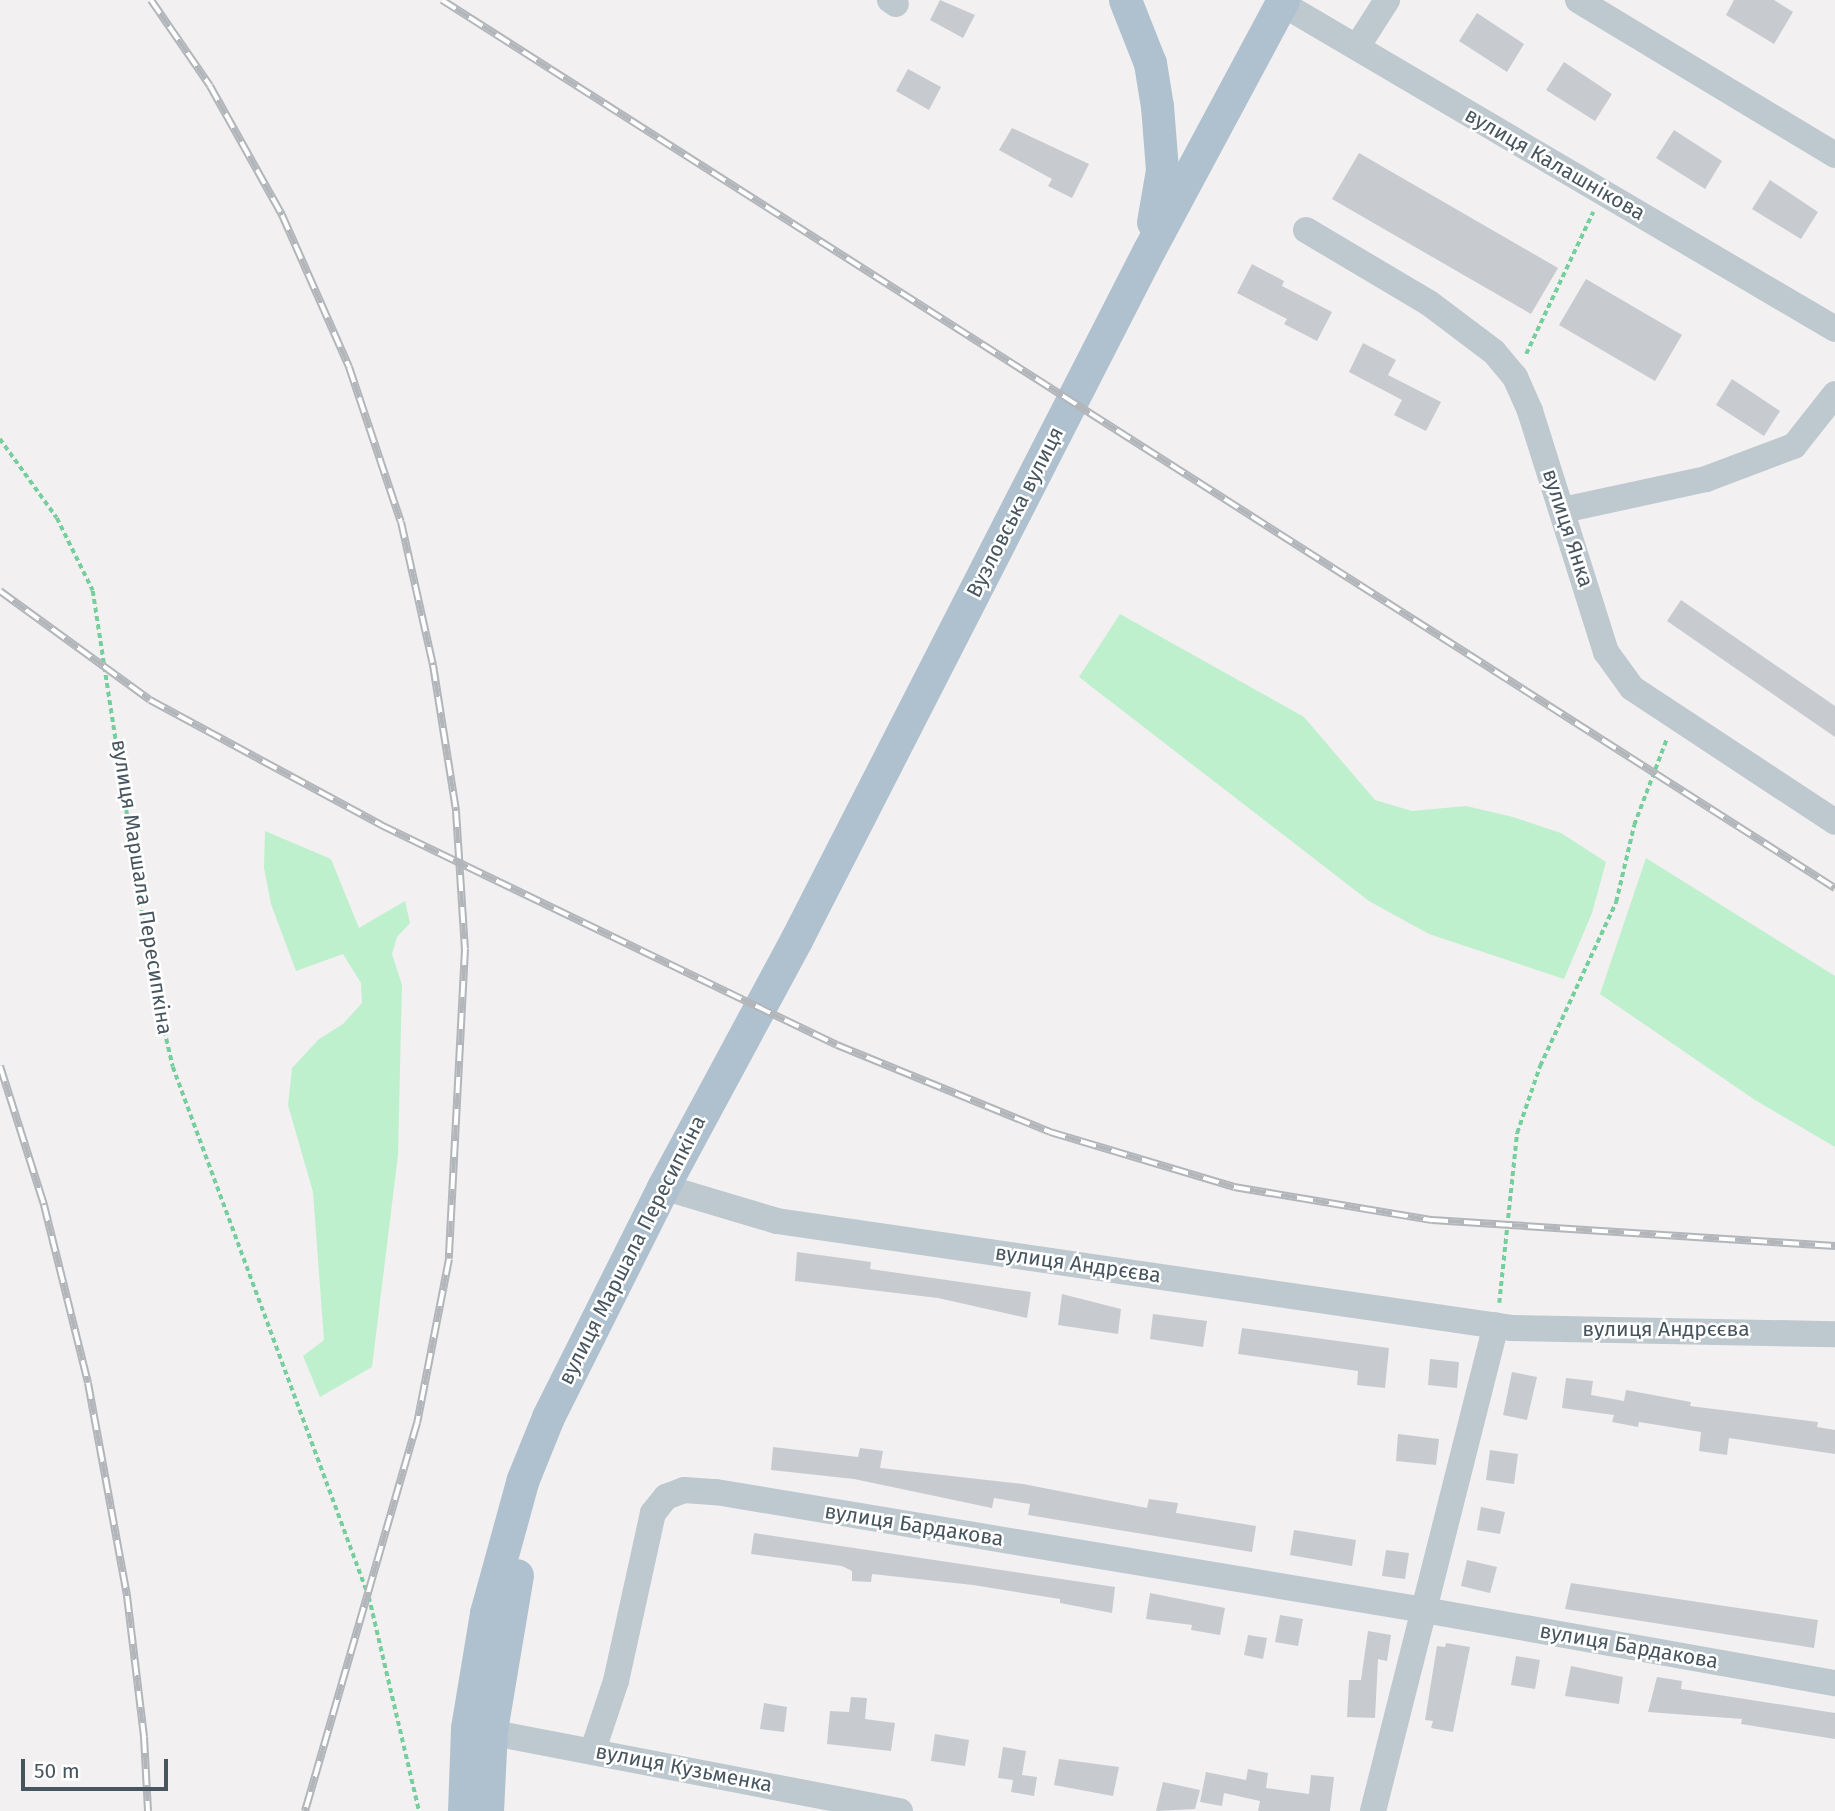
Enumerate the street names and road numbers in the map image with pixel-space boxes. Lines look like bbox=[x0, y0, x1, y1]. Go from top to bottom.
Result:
street label: вулиця Калашнікова bbox=[1460, 102, 1650, 226]
street label: Вузловська вулиця bbox=[961, 423, 1069, 601]
street label: вулиця Янка bbox=[1537, 466, 1599, 590]
street label: вулиця Маршала Пересипкіна bbox=[106, 738, 178, 1036]
street label: вулиця Маршала Пересипкіна bbox=[553, 1111, 711, 1389]
street label: вулиця Андрєєва bbox=[993, 1240, 1163, 1288]
street label: вулиця Андрєєва bbox=[1582, 1316, 1750, 1342]
street label: вулиця Бардакова bbox=[823, 1498, 1005, 1552]
street label: вулиця Бардакова bbox=[1538, 1618, 1720, 1674]
street label: вулиця Кузьменка bbox=[594, 1739, 774, 1797]

